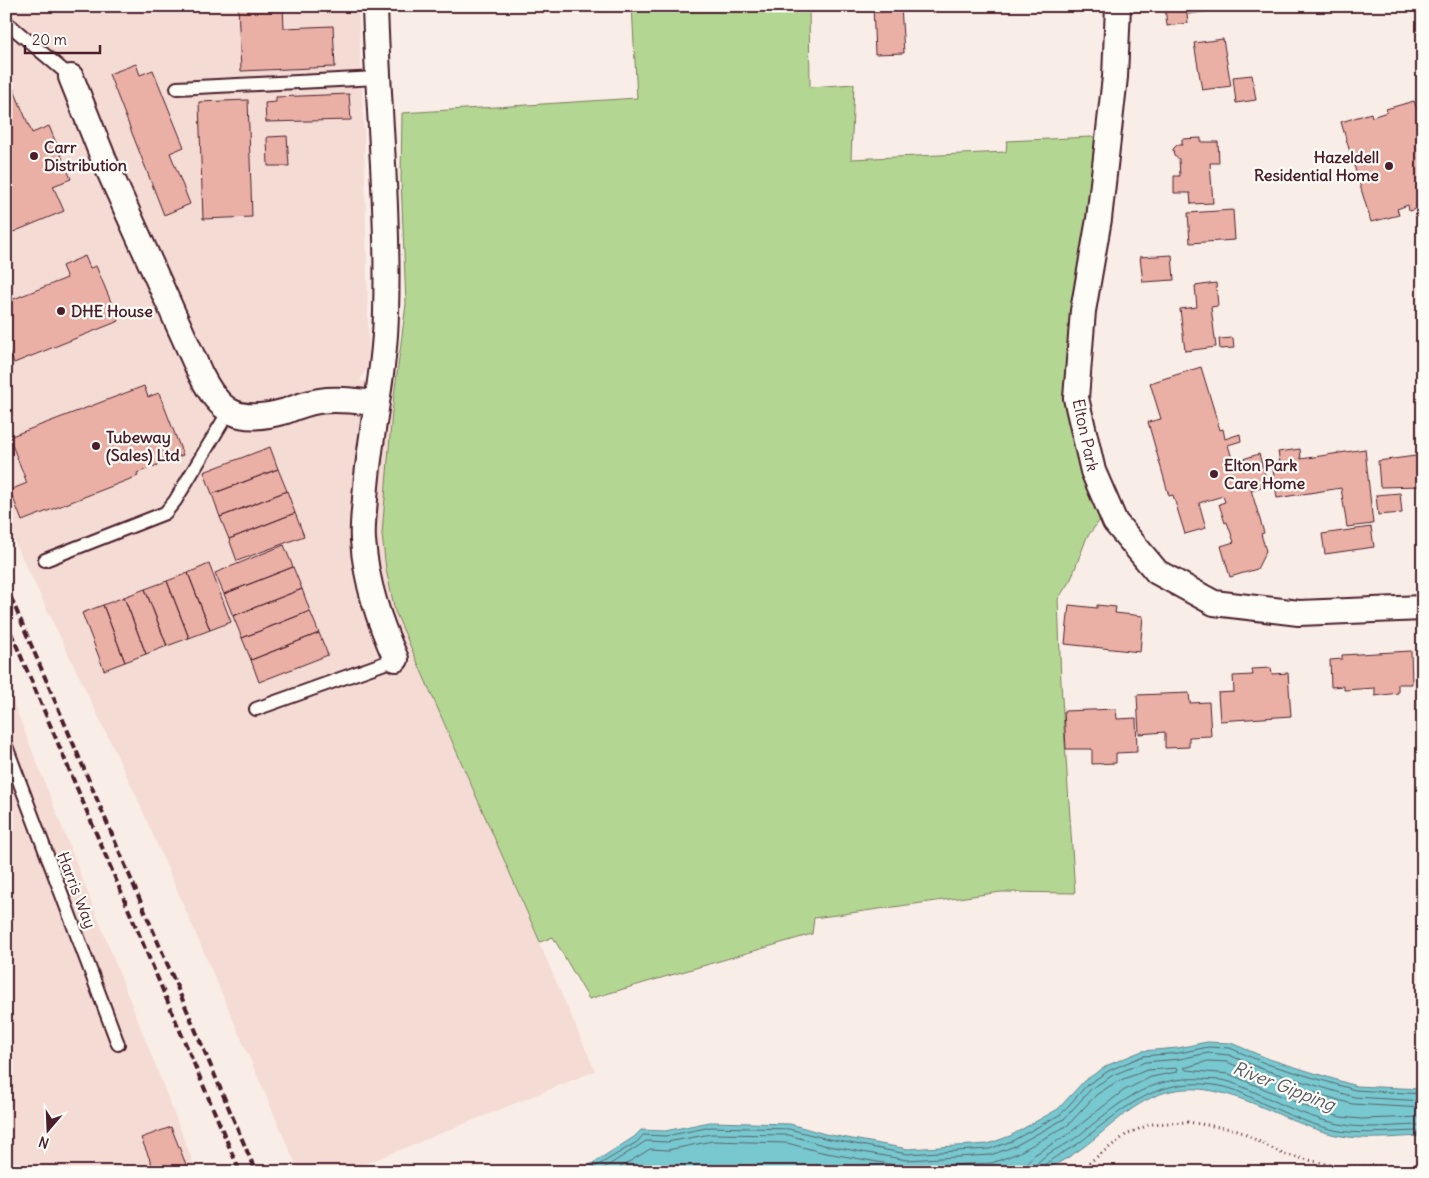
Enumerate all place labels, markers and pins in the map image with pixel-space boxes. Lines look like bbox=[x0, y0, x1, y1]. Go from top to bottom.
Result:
place label: Carr Distribution bbox=[44, 137, 127, 175]
place label: Hazeldell Residential Home bbox=[1254, 147, 1379, 185]
marker: Carr Distribution bbox=[28, 150, 40, 162]
marker: Hazeldell Residential Home bbox=[1383, 160, 1395, 172]
place label: DHE House bbox=[71, 301, 153, 321]
marker: DHE House bbox=[55, 305, 67, 317]
place label: Tubeway (Sales) Ltd bbox=[106, 427, 180, 466]
marker: Tubeway (Sales) Ltd bbox=[90, 440, 102, 452]
place label: Elton Park Care Home bbox=[1224, 455, 1306, 493]
marker: Elton Park Care Home bbox=[1208, 468, 1220, 480]

